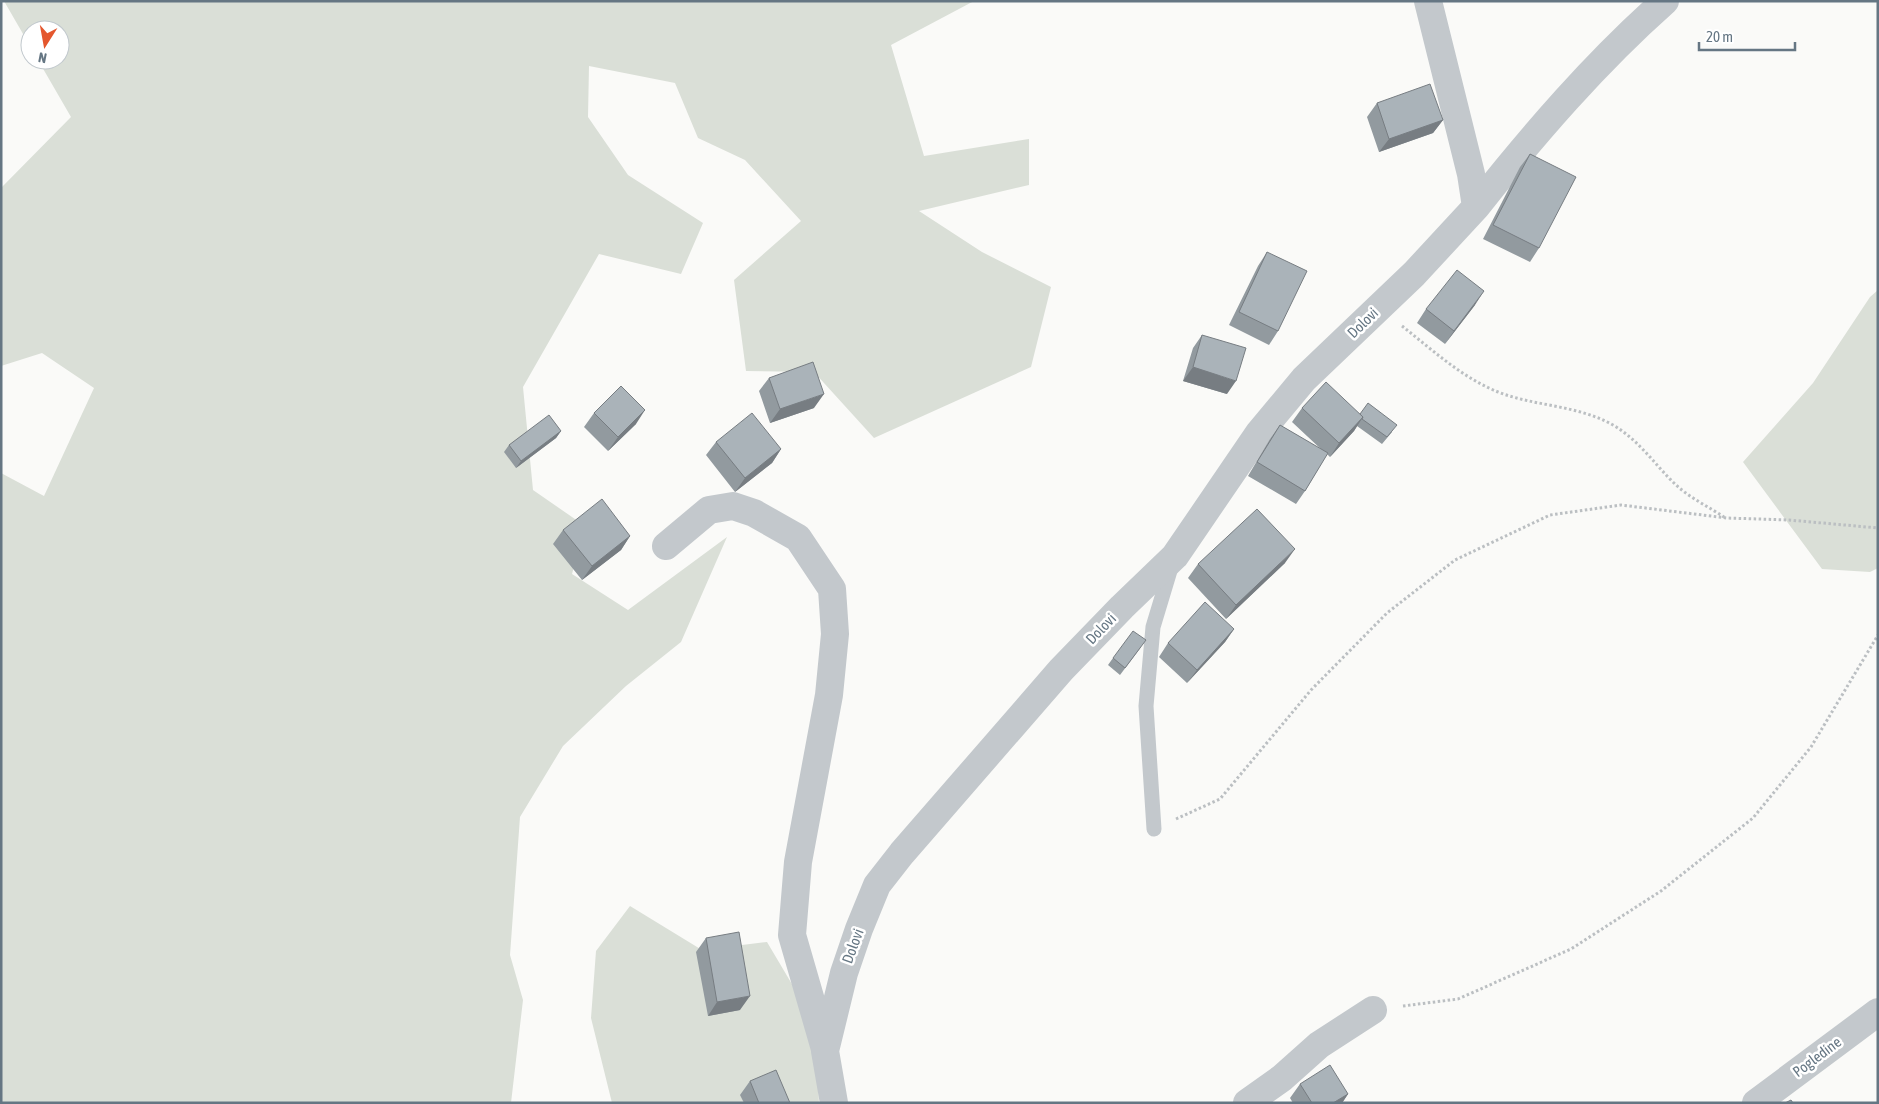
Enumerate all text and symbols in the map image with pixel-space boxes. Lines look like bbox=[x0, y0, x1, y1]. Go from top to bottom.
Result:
north arrow bbox=[20, 20, 70, 70]
scale bar bbox=[1699, 20, 1795, 52]
text: 20 m bbox=[1706, 28, 1733, 45]
text: N bbox=[37, 49, 48, 66]
street label: Dolovi bbox=[1344, 304, 1381, 341]
street label: Dolovi bbox=[1082, 610, 1119, 647]
street label: Dolovi bbox=[838, 926, 867, 966]
street label: Pogledine bbox=[1789, 1033, 1844, 1080]

